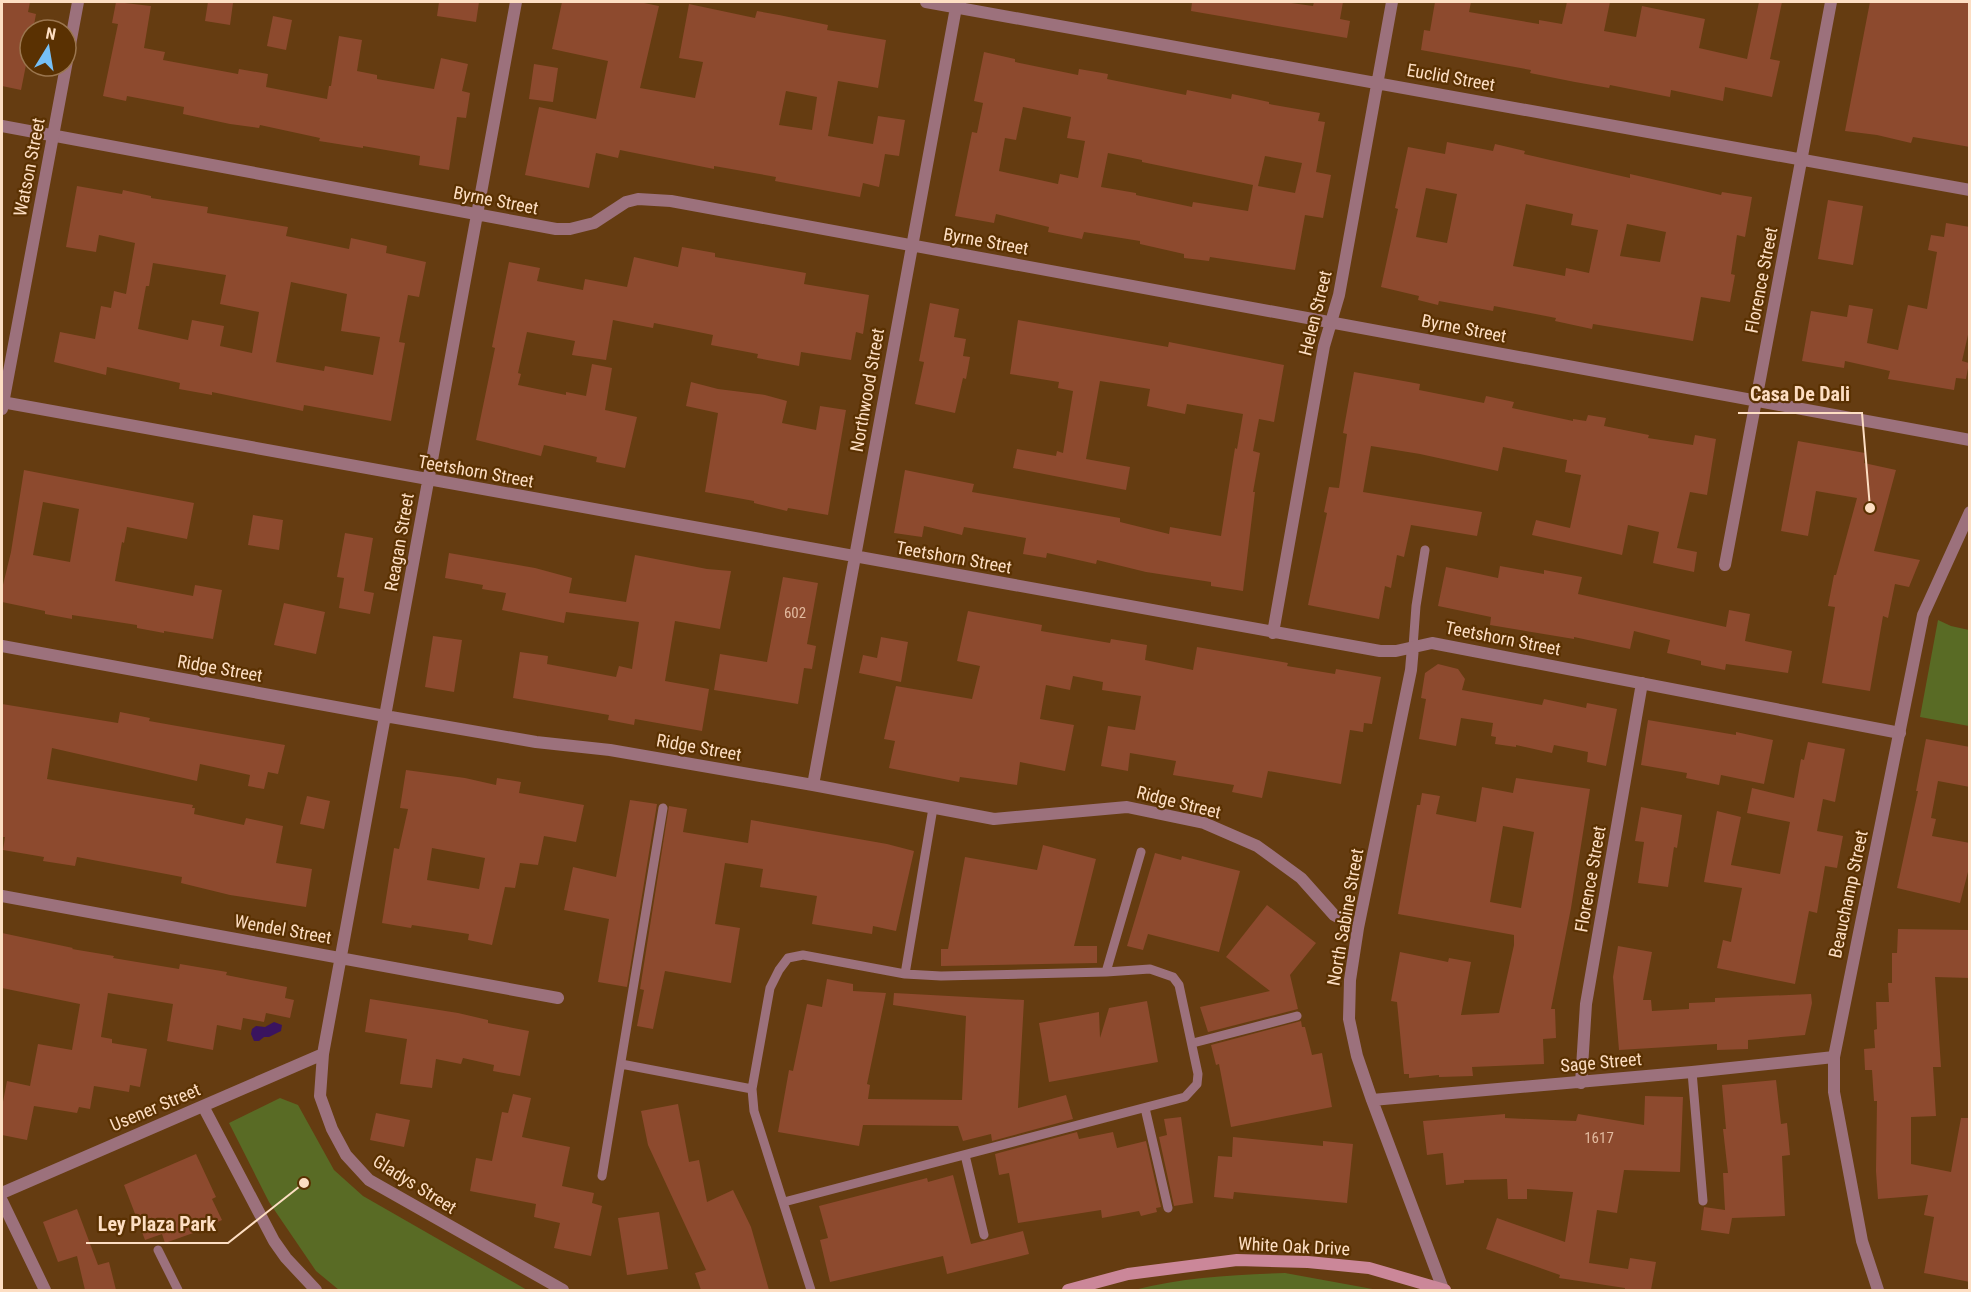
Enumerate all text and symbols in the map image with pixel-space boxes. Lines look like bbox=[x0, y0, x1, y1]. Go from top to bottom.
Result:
north arrow bbox=[18, 18, 78, 78]
text: N bbox=[44, 24, 57, 44]
street label: Euclid Street bbox=[1405, 59, 1497, 95]
street label: Watson Street bbox=[9, 116, 49, 218]
street label: Byrne Street bbox=[452, 181, 540, 219]
street label: Byrne Street bbox=[942, 223, 1030, 259]
street label: Florence Street bbox=[1740, 225, 1782, 335]
street label: Helen Street bbox=[1294, 268, 1336, 358]
street label: Byrne Street bbox=[1420, 309, 1508, 347]
street label: Northwood Street bbox=[846, 327, 888, 453]
callout: Casa De Dali bbox=[1738, 375, 1862, 413]
text: Casa De Dali bbox=[1750, 382, 1850, 406]
street label: Teetshorn Street bbox=[416, 450, 536, 492]
street label: Reagan Street bbox=[380, 491, 418, 593]
street label: Teetshorn Street bbox=[894, 536, 1014, 578]
house number: 602 bbox=[784, 604, 806, 622]
street label: Teetshorn Street bbox=[1443, 617, 1563, 659]
street label: Ridge Street bbox=[176, 650, 264, 686]
street label: Ridge Street bbox=[655, 729, 743, 765]
street label: Ridge Street bbox=[1135, 781, 1223, 823]
street label: Florence Street bbox=[1570, 824, 1610, 934]
street label: Beauchamp Street bbox=[1824, 828, 1872, 960]
street label: North Sabine Street bbox=[1323, 847, 1367, 987]
street label: Wendel Street bbox=[233, 910, 333, 948]
street label: Sage Street bbox=[1559, 1048, 1643, 1076]
street label: Usener Street bbox=[107, 1079, 203, 1135]
house number: 1617 bbox=[1584, 1129, 1614, 1147]
street label: Gladys Street bbox=[369, 1150, 461, 1218]
callout: Ley Plaza Park bbox=[86, 1205, 228, 1243]
text: Ley Plaza Park bbox=[98, 1212, 217, 1236]
street label: White Oak Drive bbox=[1238, 1233, 1350, 1259]

